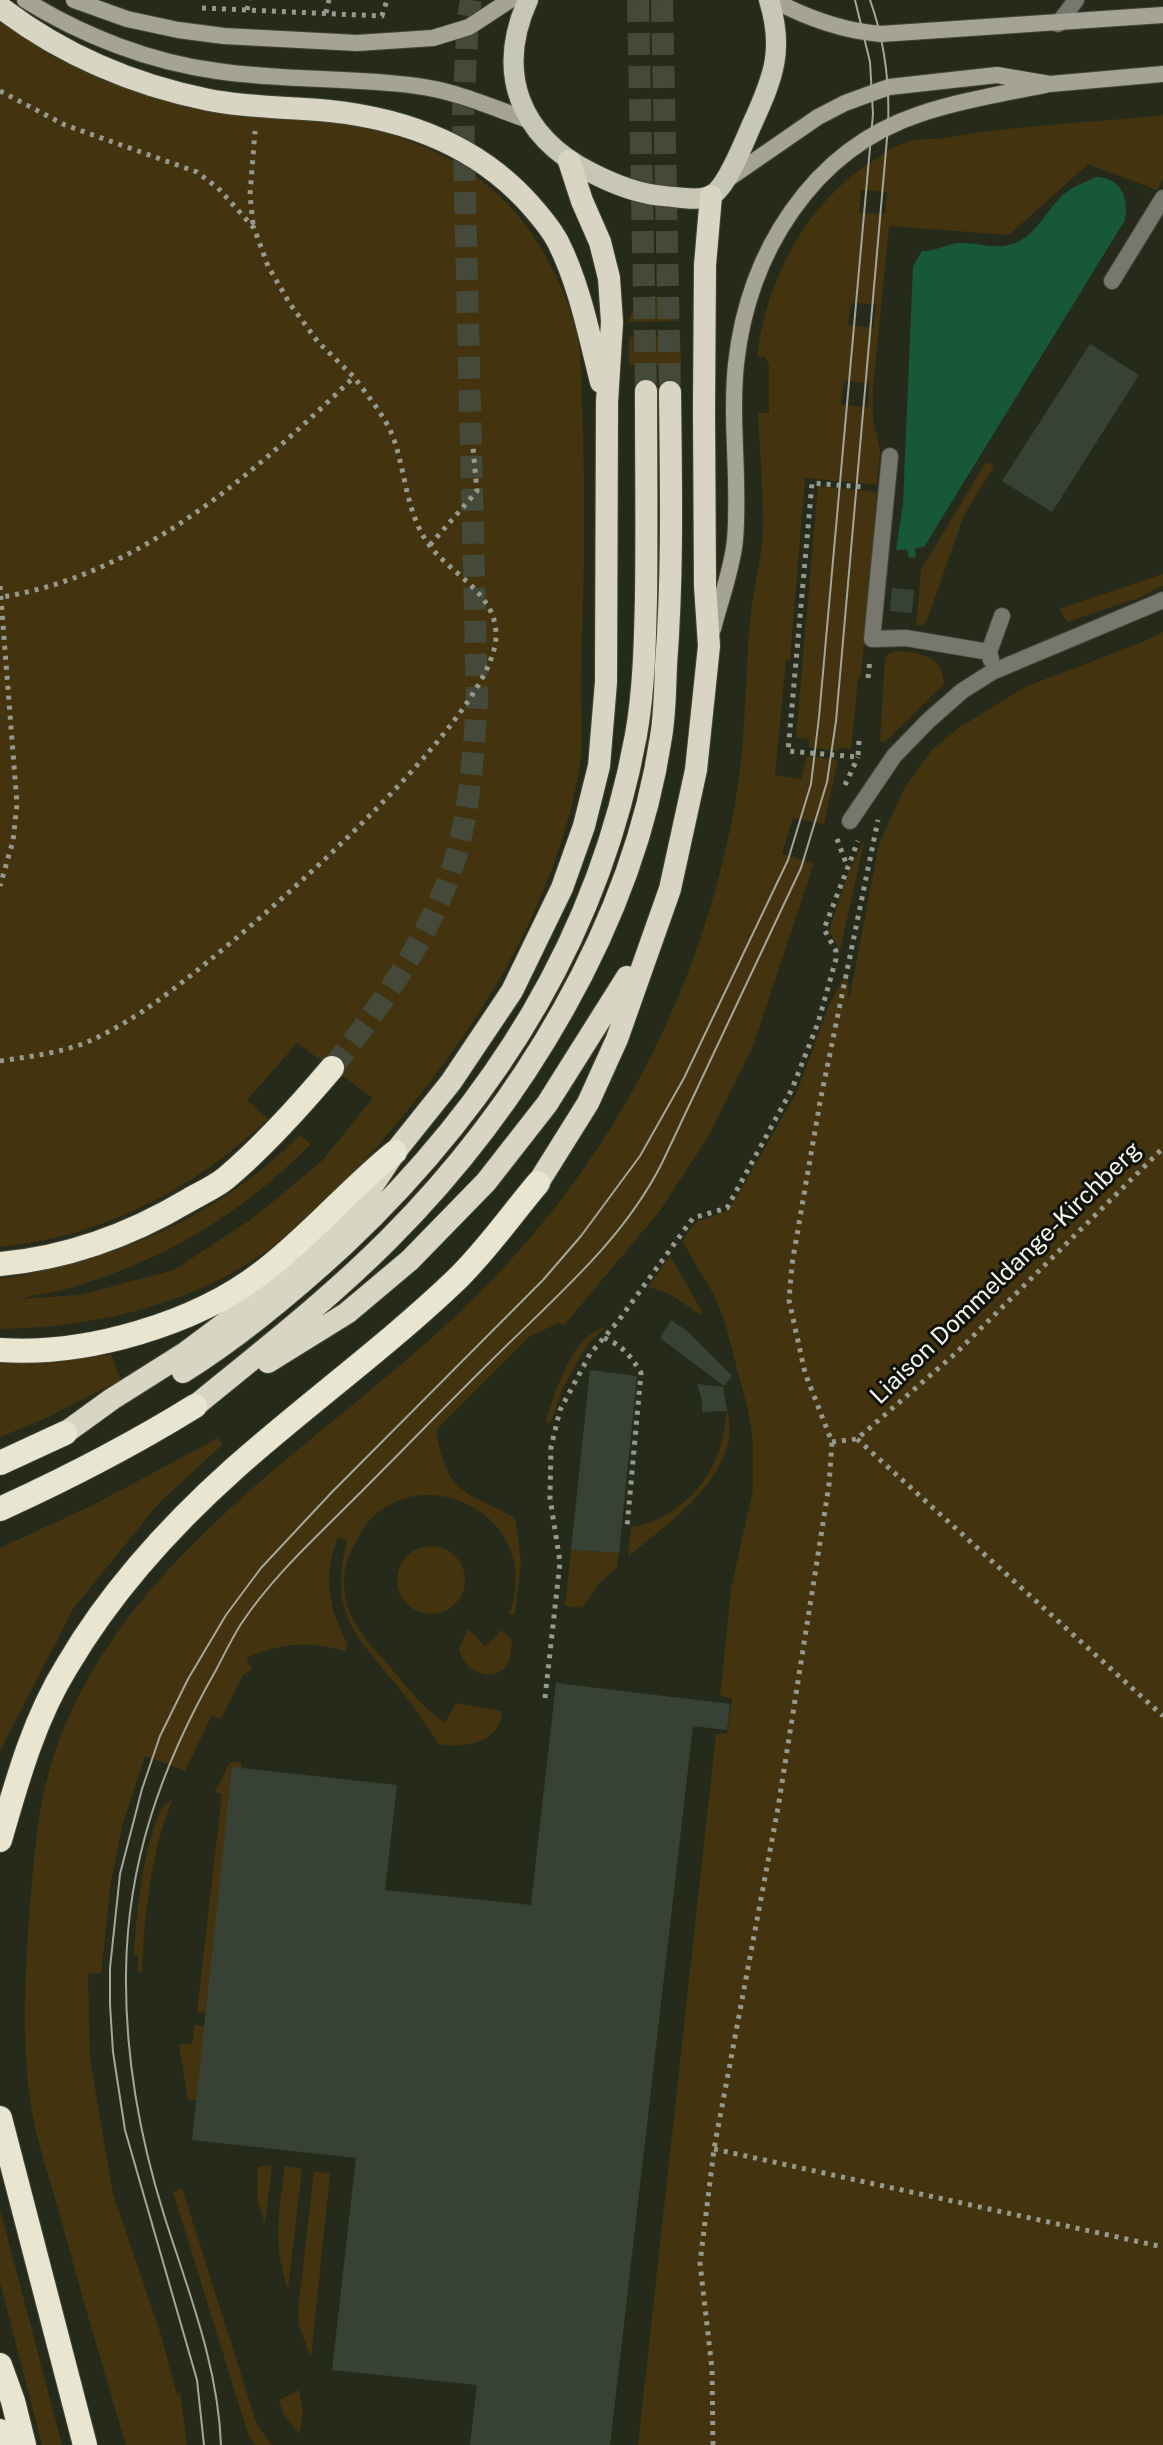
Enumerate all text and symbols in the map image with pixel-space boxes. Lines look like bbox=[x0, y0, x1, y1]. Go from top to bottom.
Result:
street label: Liaison Dommeldange-Kirchberg bbox=[865, 1136, 1147, 1410]

